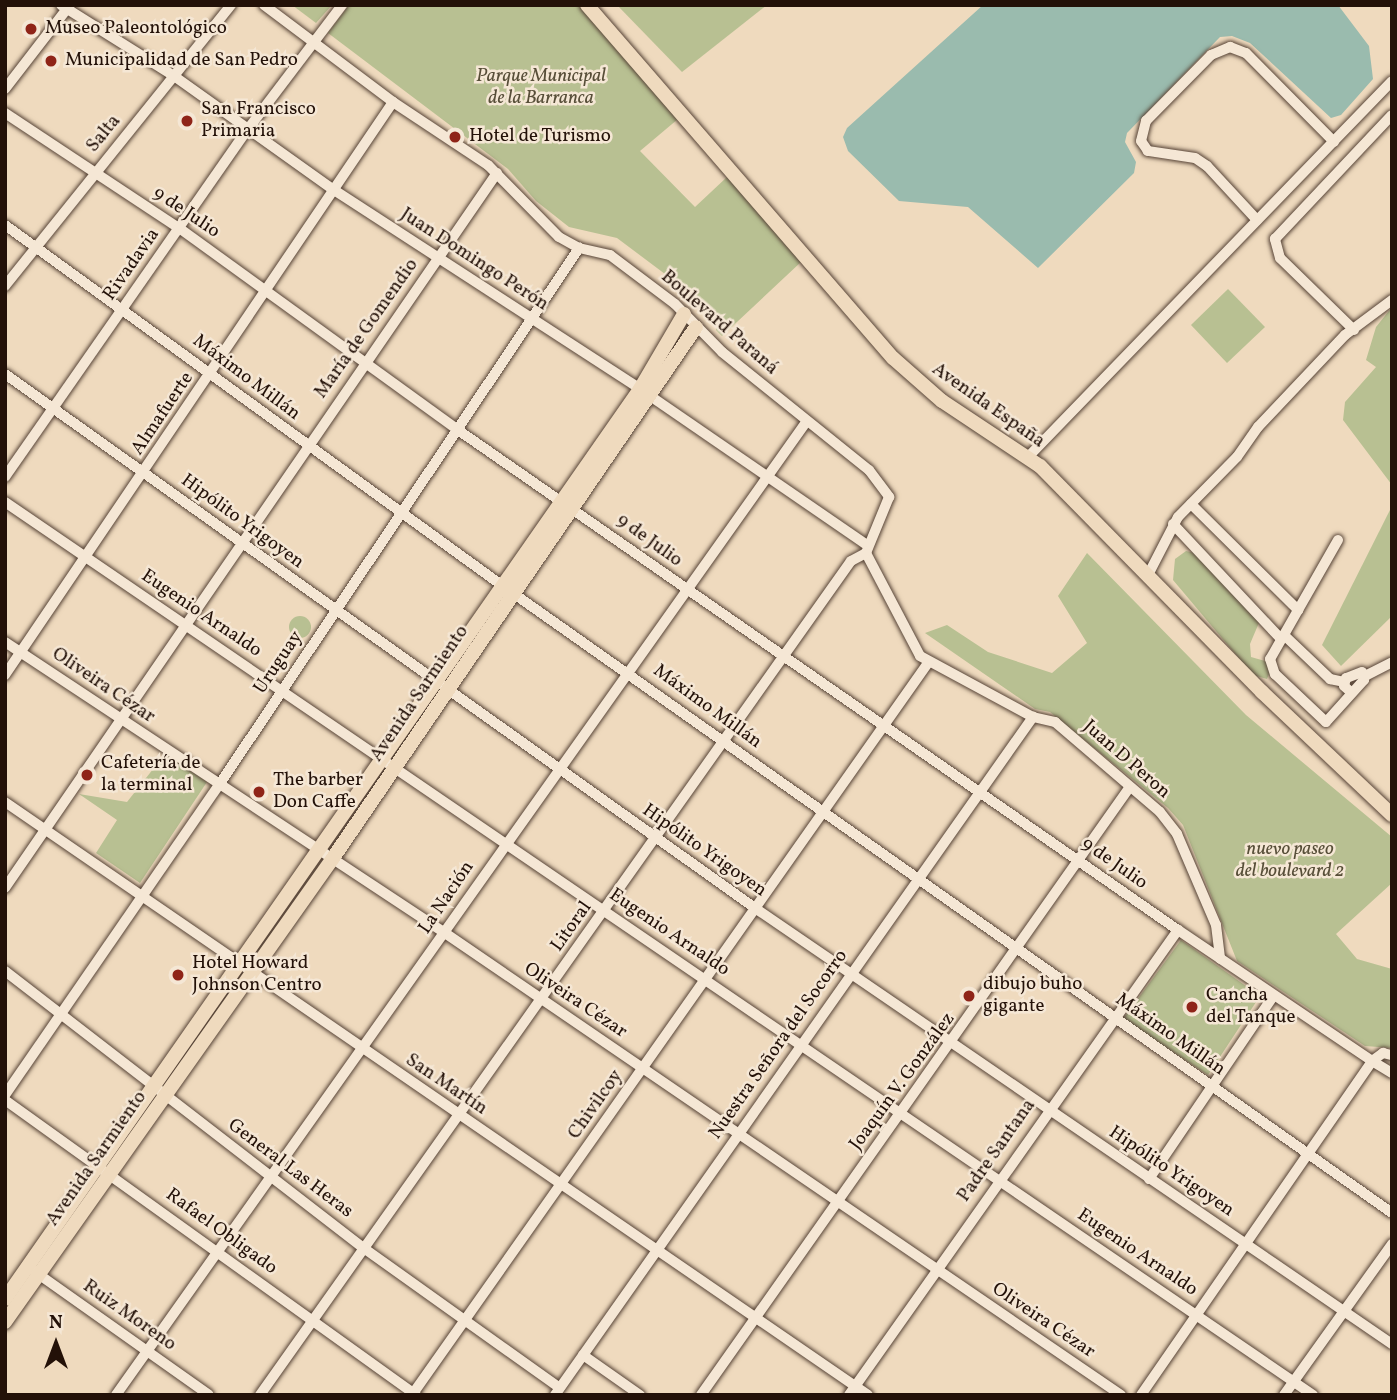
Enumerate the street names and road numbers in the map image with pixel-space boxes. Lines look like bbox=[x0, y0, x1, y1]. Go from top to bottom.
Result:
street label: Salta bbox=[82, 111, 126, 157]
street label: 9 de Julio bbox=[148, 182, 224, 244]
street label: Juan Domingo Perón bbox=[396, 204, 552, 316]
street label: Rivadavia bbox=[99, 224, 165, 306]
street label: María de Gomendio bbox=[310, 255, 424, 403]
street label: Boulevard Paraná bbox=[656, 266, 782, 380]
street label: Máximo Millán bbox=[188, 330, 304, 426]
street label: Avenida España bbox=[927, 359, 1049, 453]
street label: Almafuerte bbox=[127, 368, 199, 460]
street label: Hipólito Yrigoyen bbox=[176, 470, 308, 574]
street label: 9 de Julio bbox=[612, 510, 686, 572]
street label: Eugenio Arnaldo bbox=[136, 565, 266, 663]
street label: Avenida Sarmiento bbox=[366, 622, 474, 766]
street label: Uruguay bbox=[250, 627, 308, 699]
street label: Oliveira Cézar bbox=[47, 643, 159, 729]
street label: Máximo Millán bbox=[648, 660, 766, 754]
street label: Juan D Peron bbox=[1078, 716, 1174, 804]
street label: Hipólito Yrigoyen bbox=[637, 799, 771, 903]
street label: 9 de Julio bbox=[1076, 833, 1152, 895]
street label: La Nación bbox=[414, 857, 480, 939]
street label: Eugenio Arnaldo bbox=[604, 884, 734, 982]
street label: Litoral bbox=[547, 898, 597, 956]
street label: Nuestra Señora del Socorro bbox=[705, 946, 853, 1144]
street label: Oliveira Cézar bbox=[519, 958, 631, 1044]
street label: Máximo Millán bbox=[1111, 989, 1229, 1081]
street label: Joaquín V. González bbox=[845, 1008, 961, 1156]
street label: San Martín bbox=[401, 1049, 491, 1121]
street label: Chivilcoy bbox=[564, 1066, 628, 1144]
street label: Avenida Sarmiento bbox=[42, 1087, 152, 1231]
street label: Padre Santana bbox=[953, 1095, 1041, 1207]
street label: General Las Heras bbox=[223, 1114, 357, 1224]
street label: Hipólito Yrigoyen bbox=[1104, 1121, 1238, 1223]
street label: Rafael Obligado bbox=[161, 1184, 281, 1280]
street label: Eugenio Arnaldo bbox=[1072, 1204, 1202, 1302]
street label: Ruiz Moreno bbox=[78, 1276, 180, 1356]
street label: Oliveira Cézar bbox=[987, 1278, 1099, 1364]

